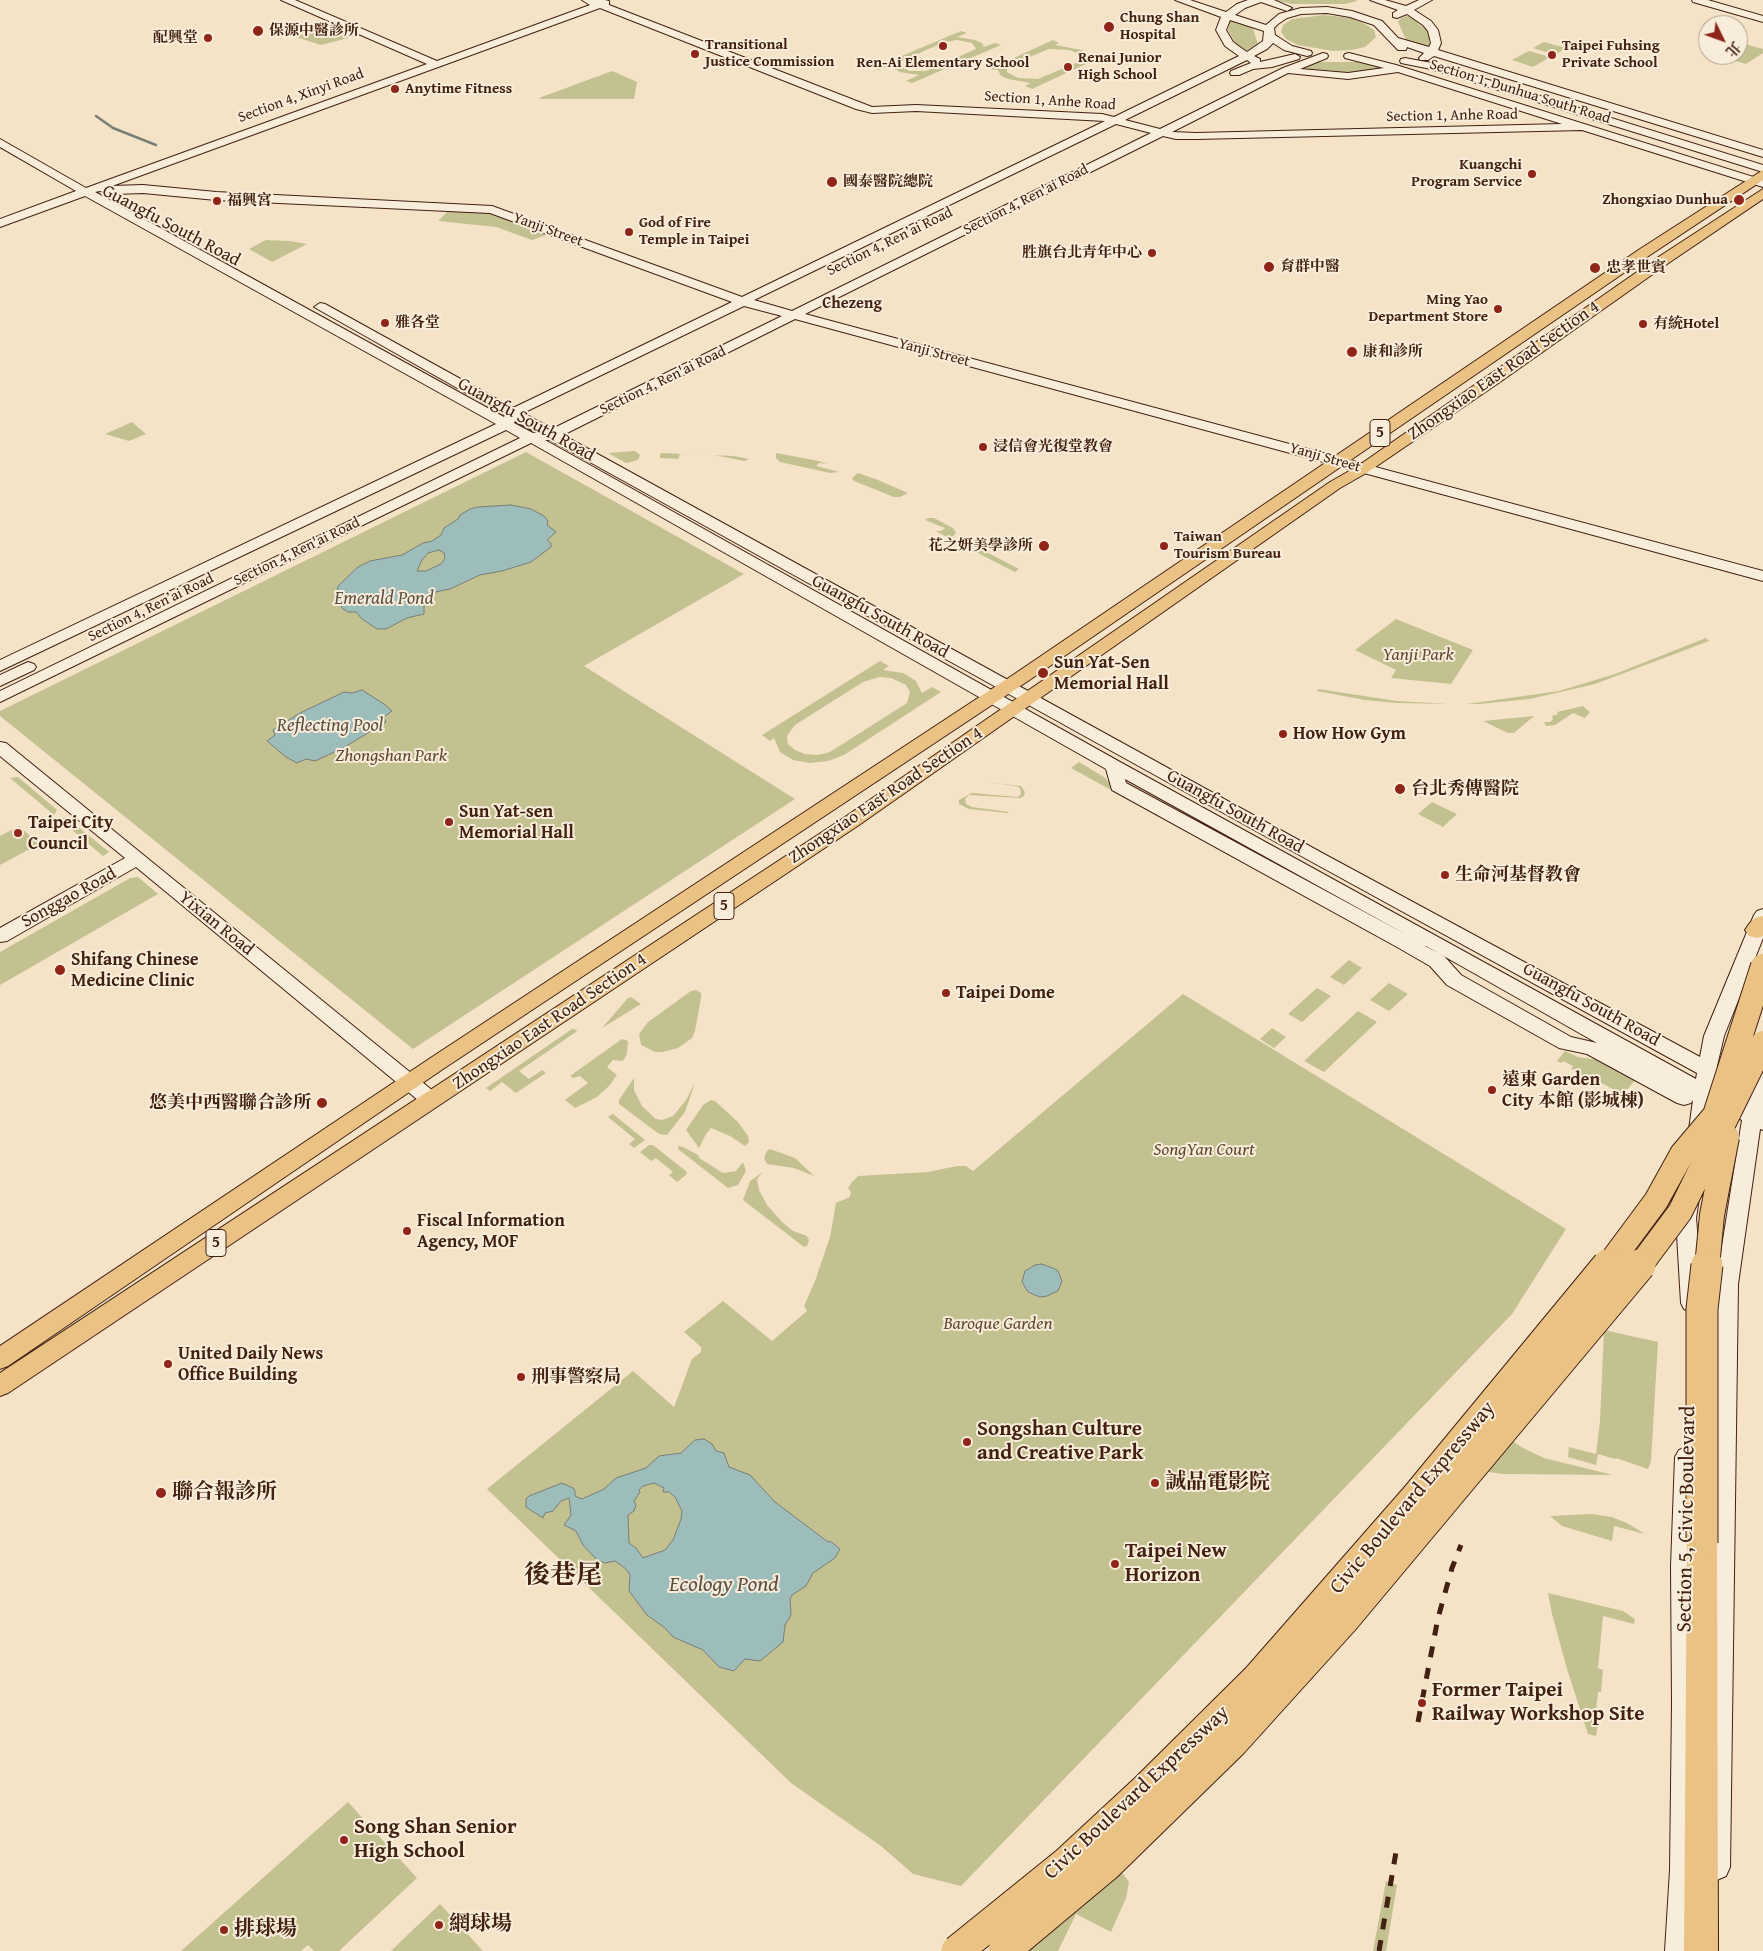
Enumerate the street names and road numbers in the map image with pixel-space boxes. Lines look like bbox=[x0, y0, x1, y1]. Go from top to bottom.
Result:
street label: Section 1, Dunhua South Road bbox=[1427, 56, 1613, 128]
street label: Section 4, Xinyi Road bbox=[236, 65, 366, 127]
street label: Section 1, Anhe Road bbox=[984, 87, 1116, 115]
street label: Section 1, Anhe Road bbox=[1386, 106, 1518, 126]
street label: Section 4, Ren'ai Road bbox=[960, 161, 1092, 239]
street label: Guangfu South Road bbox=[98, 181, 244, 271]
street label: Section 4, Ren’ai Road bbox=[824, 204, 956, 280]
street label: Yanji Street bbox=[511, 209, 585, 251]
street label: Zhongxiao East Road Section 4 bbox=[1404, 296, 1604, 446]
street label: Yanji Street bbox=[896, 335, 972, 371]
street label: Section 4, Ren'ai Road bbox=[597, 343, 729, 419]
street label: Guangfu South Road bbox=[454, 373, 598, 467]
road number: 5 bbox=[1370, 419, 1390, 446]
street label: Yanji Street bbox=[1287, 439, 1363, 477]
street label: Section 4, Ren'ai Road bbox=[231, 514, 363, 590]
street label: Section 4, Ren’ai Road bbox=[85, 570, 217, 646]
street label: Guangfu South Road bbox=[808, 570, 952, 664]
street label: Zhongxiao East Road Section 4 bbox=[785, 723, 987, 869]
street label: Guangfu South Road bbox=[1163, 765, 1307, 859]
street label: Songgao Road bbox=[18, 863, 120, 933]
street label: Yixian Road bbox=[174, 887, 258, 961]
road number: 5 bbox=[714, 892, 734, 919]
street label: Zhongxiao East Road Section 4 bbox=[449, 949, 651, 1095]
street label: Guangfu South Road bbox=[1519, 958, 1663, 1052]
road number: 5 bbox=[206, 1230, 226, 1256]
street label: Civic Boulevard Expressway bbox=[1325, 1396, 1501, 1600]
street label: Section 5, Civic Boulevard bbox=[1672, 1405, 1702, 1633]
street label: Civic Boulevard Expressway bbox=[1039, 1701, 1235, 1885]

